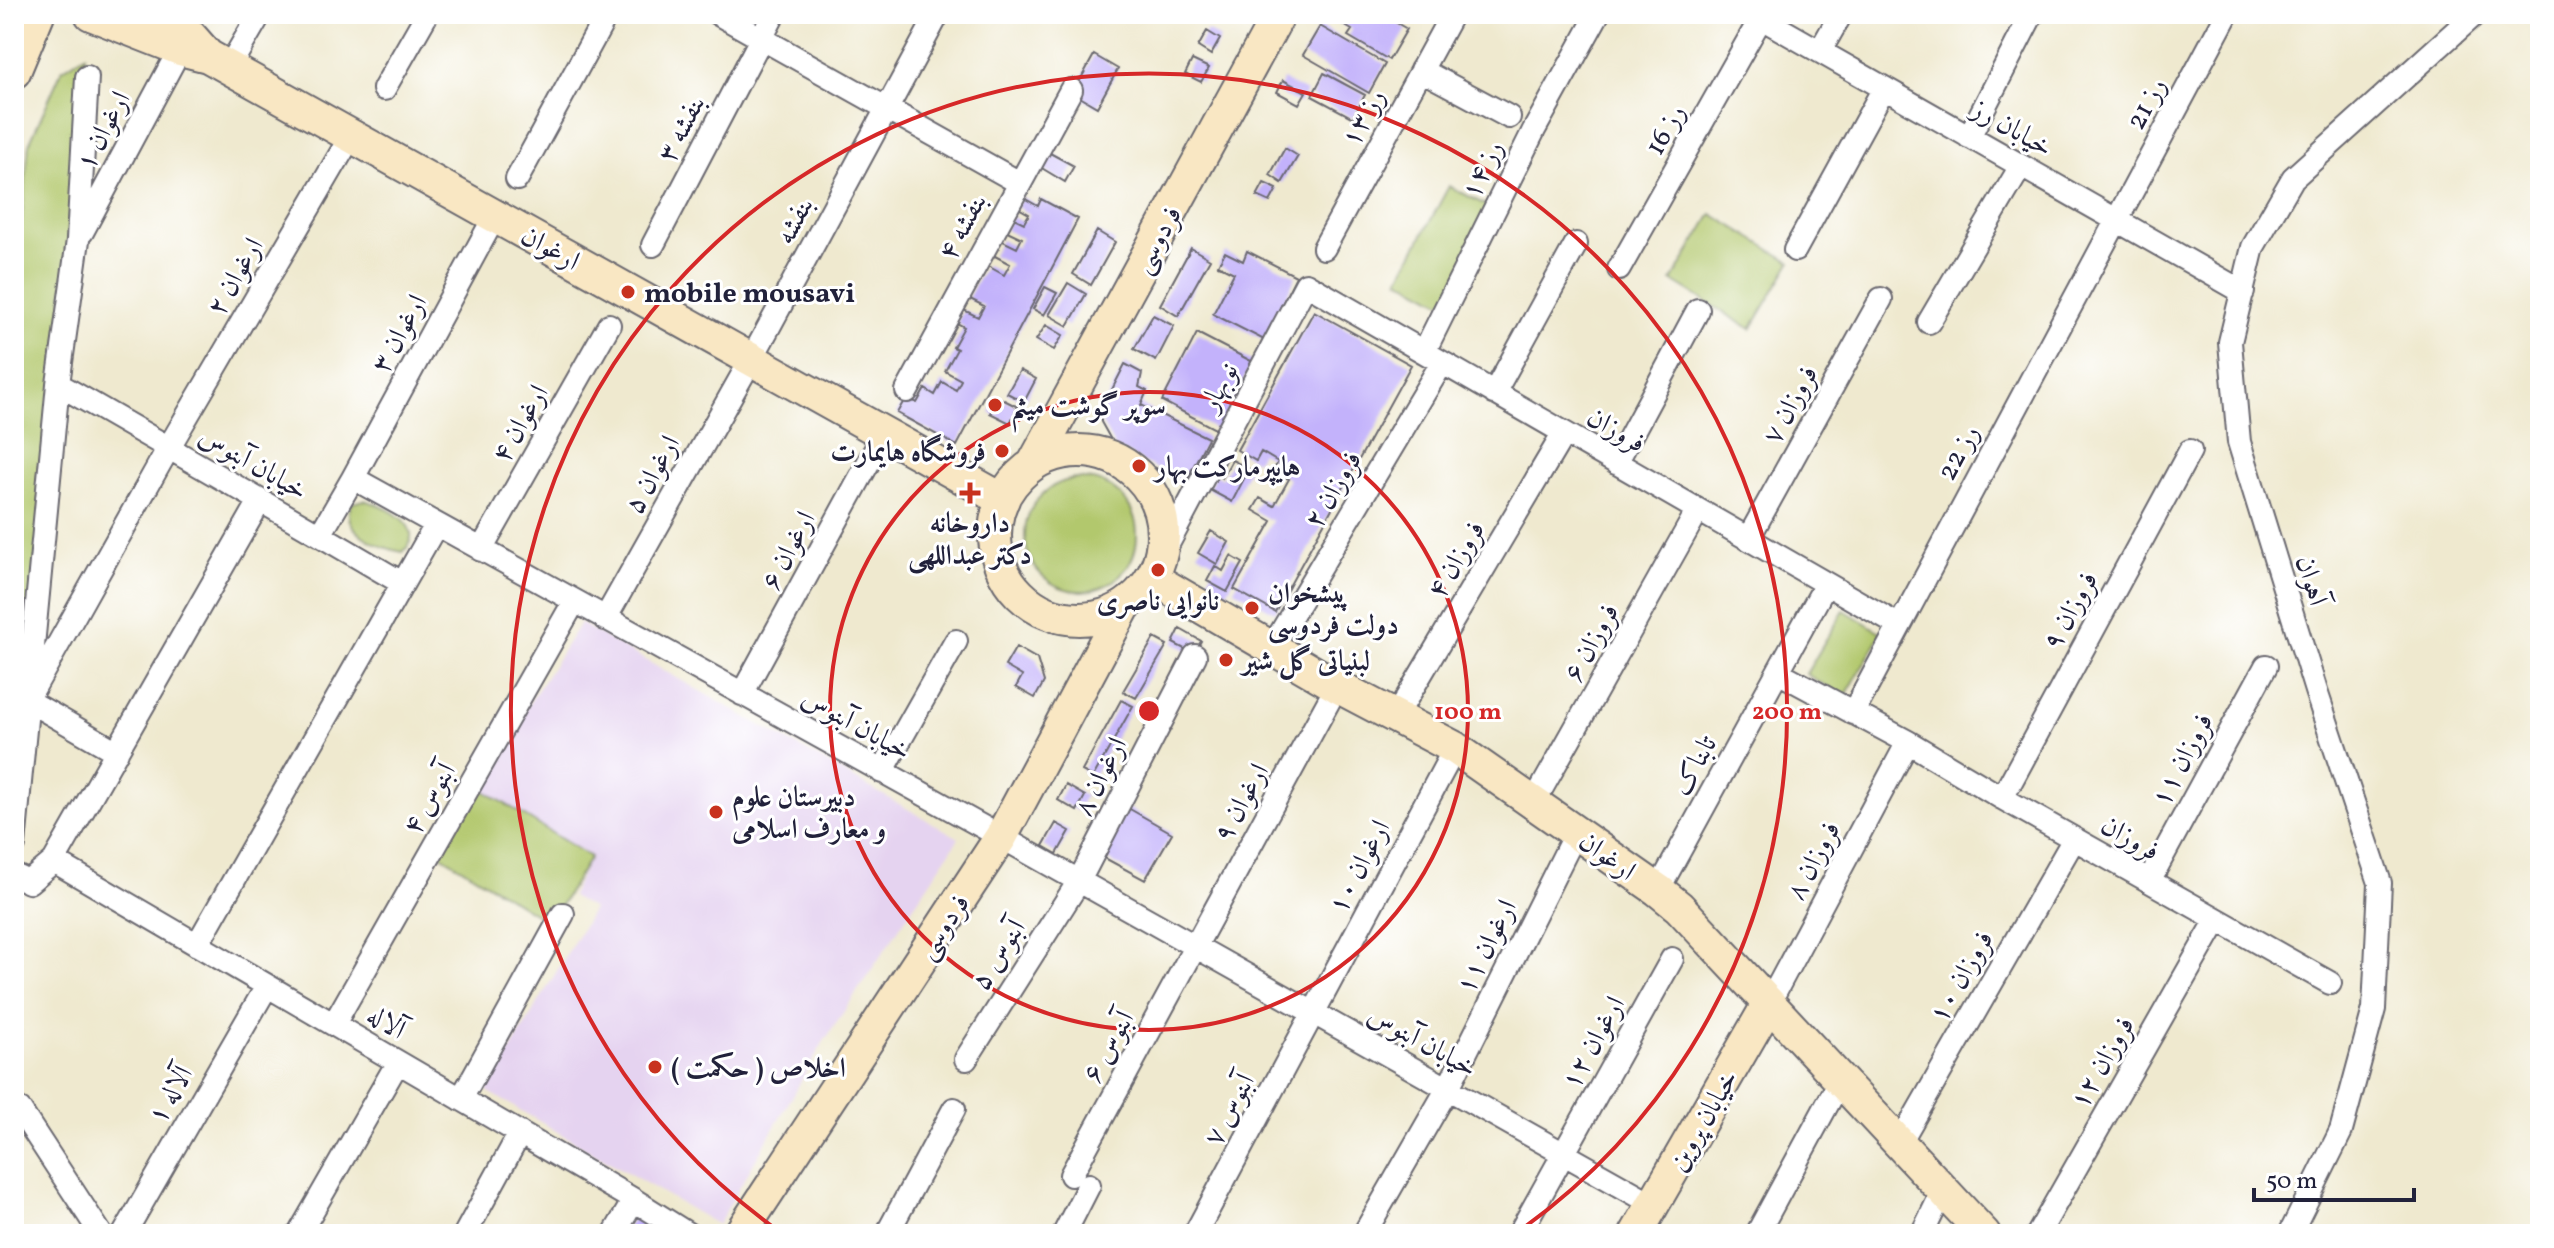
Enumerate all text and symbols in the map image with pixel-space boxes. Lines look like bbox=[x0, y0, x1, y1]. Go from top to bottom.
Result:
street label: رز 21 bbox=[2117, 71, 2177, 137]
street label: رز ۱۳ bbox=[1332, 82, 1396, 154]
street label: ارغوان ۱ bbox=[67, 85, 141, 178]
street label: بنفشه ۳ bbox=[649, 89, 716, 169]
street label: خیابان رز bbox=[1962, 89, 2059, 168]
street label: رز 16 bbox=[1636, 98, 1696, 163]
street label: رز ۱۴ bbox=[1452, 134, 1514, 206]
street label: بنفشه ۴ bbox=[929, 187, 997, 268]
street label: بنفشه bbox=[767, 191, 824, 252]
street label: فردوسی bbox=[1124, 199, 1193, 281]
street label: ارغوان bbox=[513, 217, 587, 281]
street label: ارغوان ۲ bbox=[198, 231, 274, 324]
place label: mobile mousavi bbox=[644, 275, 855, 314]
marker: mobile mousavi bbox=[619, 283, 637, 301]
street label: ارغوان ۳ bbox=[363, 288, 438, 381]
street label: نوبهار bbox=[1190, 356, 1249, 421]
street label: فروزان ۷ bbox=[1754, 359, 1829, 452]
street label: ارغوان ۴ bbox=[483, 378, 559, 471]
place label: سوپر گوشت میثم bbox=[1011, 388, 1166, 433]
marker: سوپر گوشت میثم bbox=[986, 396, 1004, 414]
street label: فروزان bbox=[1579, 399, 1652, 464]
street label: خیابان آبنوس bbox=[191, 417, 314, 511]
street label: رز 22 bbox=[1928, 418, 1990, 488]
street label: ارغوان ۵ bbox=[616, 429, 691, 522]
place label: فروشگاه هایمارت bbox=[830, 433, 986, 473]
marker: فروشگاه هایمارت bbox=[993, 442, 1011, 460]
street label: فروزان ۲ bbox=[1296, 444, 1373, 536]
place label: هایپرمارکت بهار bbox=[1152, 449, 1300, 488]
marker: هایپرمارکت بهار bbox=[1130, 457, 1148, 475]
marker: داروخانه دکتر عبداللهی bbox=[961, 484, 979, 502]
street label: ارغوان ۶ bbox=[752, 505, 826, 598]
place label: داروخانه دکتر عبداللهی bbox=[908, 505, 1032, 576]
street label: فروزان ۴ bbox=[1419, 514, 1496, 606]
street label: آهوان bbox=[2285, 551, 2337, 613]
marker: نانوایی ناصری bbox=[1149, 561, 1167, 579]
street label: فروزان ۹ bbox=[2034, 565, 2109, 658]
place label: پیشخوان دولت فردوسی bbox=[1268, 575, 1399, 646]
place label: نانوایی ناصری bbox=[1097, 583, 1219, 622]
street label: فروزان ۶ bbox=[1555, 597, 1630, 690]
marker: پیشخوان دولت فردوسی bbox=[1243, 599, 1261, 617]
place label: لبنیاتی گل شیر bbox=[1239, 643, 1370, 682]
marker: لبنیاتی گل شیر bbox=[1217, 651, 1235, 669]
street label: خیابان آبنوس bbox=[794, 679, 918, 771]
text: 100 m bbox=[1434, 696, 1502, 730]
text: 200 m bbox=[1752, 696, 1822, 730]
centre of rings bbox=[1135, 697, 1163, 725]
street label: فروزان ۱۱ bbox=[2142, 707, 2224, 814]
street label: تابناک bbox=[1663, 728, 1728, 803]
street label: ارغوان ۸ bbox=[1065, 731, 1138, 824]
street label: آبنوس ۴ bbox=[394, 754, 468, 842]
street label: ارغوان ۹ bbox=[1205, 757, 1280, 850]
place label: دبیرستان علوم و معارف اسلامی bbox=[731, 779, 886, 850]
marker: دبیرستان علوم و معارف اسلامی bbox=[707, 803, 725, 821]
street label: فروزان bbox=[2093, 807, 2166, 872]
street label: ارغوان ۱۰ bbox=[1319, 814, 1401, 921]
street label: فروزان ۸ bbox=[1777, 815, 1851, 908]
street label: ارغوان bbox=[1570, 823, 1643, 891]
street label: فردوسی bbox=[908, 887, 980, 968]
street label: ارغوان ۱۱ bbox=[1447, 893, 1527, 1001]
street label: آبنوس ۵ bbox=[962, 910, 1038, 998]
street label: فروزان ۱۰ bbox=[1920, 924, 2004, 1031]
street label: ارغوان ۱۲ bbox=[1553, 990, 1636, 1097]
street label: آلاله bbox=[359, 996, 415, 1051]
street label: خیابان آبنوس bbox=[1360, 996, 1484, 1088]
street label: آبنوس ۶ bbox=[1073, 1001, 1146, 1090]
street label: فروزان ۱۲ bbox=[2061, 1010, 2145, 1117]
place label: اخلاص ( حکمت ) bbox=[671, 1050, 846, 1089]
street label: آلاله ۱ bbox=[139, 1056, 205, 1132]
marker: اخلاص ( حکمت ) bbox=[646, 1058, 664, 1076]
street label: خیابان پروین bbox=[1659, 1063, 1749, 1179]
street label: آبنوس ۷ bbox=[1195, 1064, 1267, 1153]
scale bar bbox=[2254, 1152, 2414, 1202]
text: 50 m bbox=[2266, 1165, 2318, 1199]

